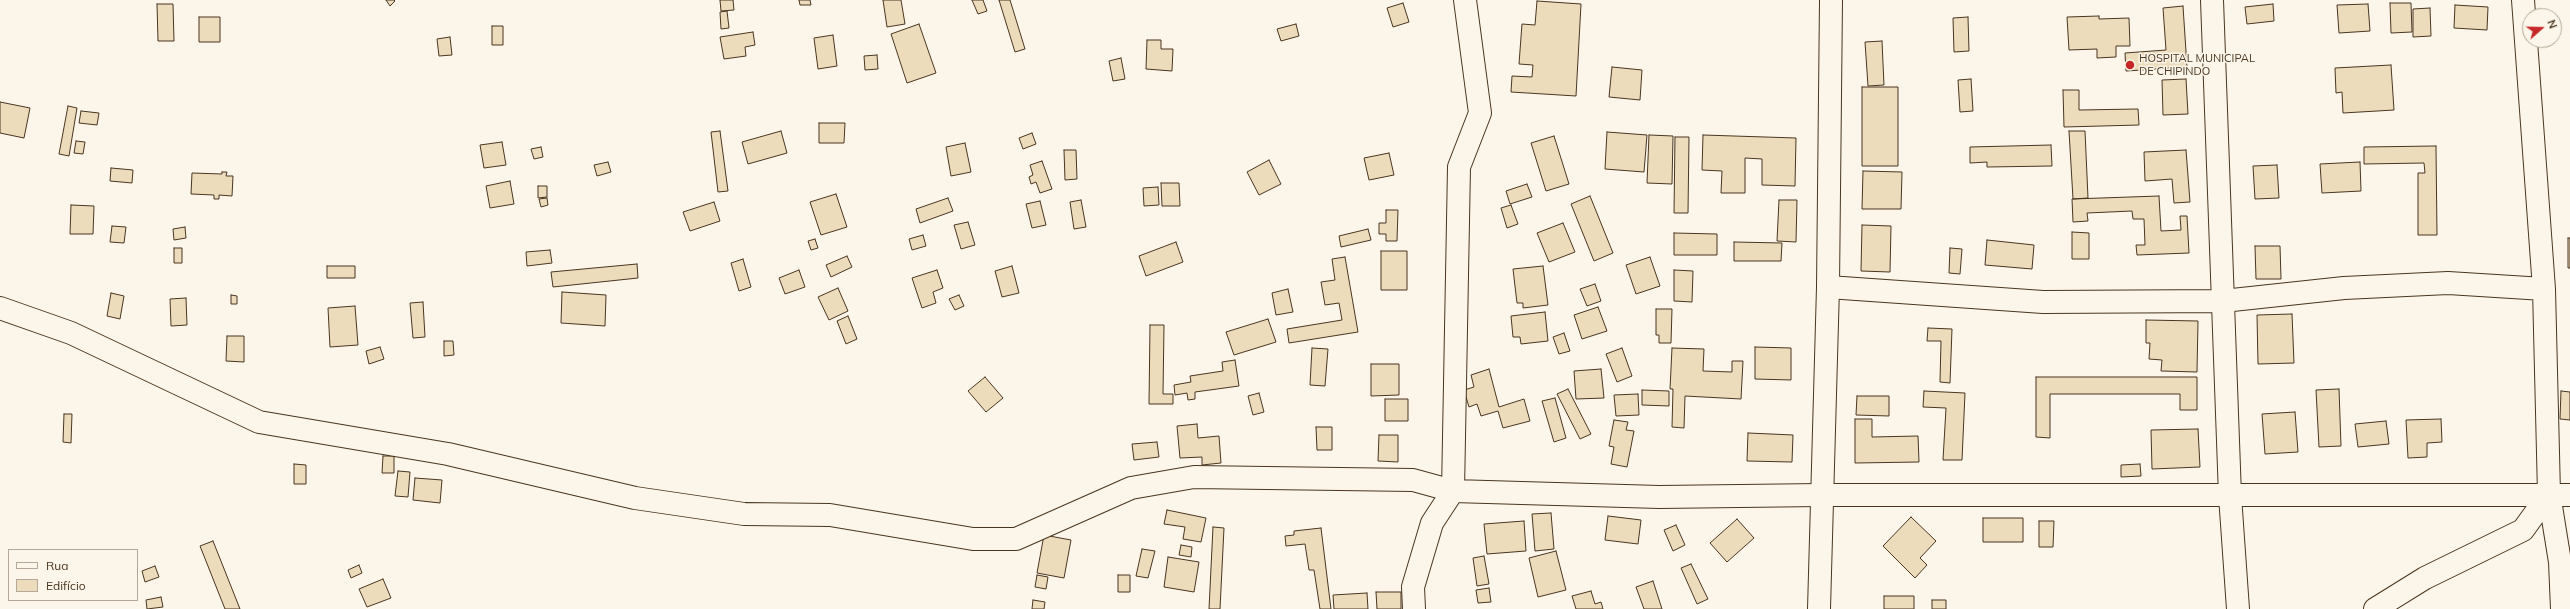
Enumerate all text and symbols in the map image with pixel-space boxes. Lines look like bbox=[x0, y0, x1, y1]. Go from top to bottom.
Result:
north arrow bbox=[2522, 8, 2562, 48]
text: N bbox=[2544, 18, 2560, 31]
place label: HOSPITAL MUNICIPAL DE CHIPINDO bbox=[2139, 52, 2255, 78]
marker: HOSPITAL MUNICIPAL DE CHIPINDO bbox=[2124, 59, 2136, 71]
legend bbox=[8, 549, 138, 601]
text: Rua bbox=[46, 558, 68, 573]
text: Edifício bbox=[46, 578, 86, 593]

